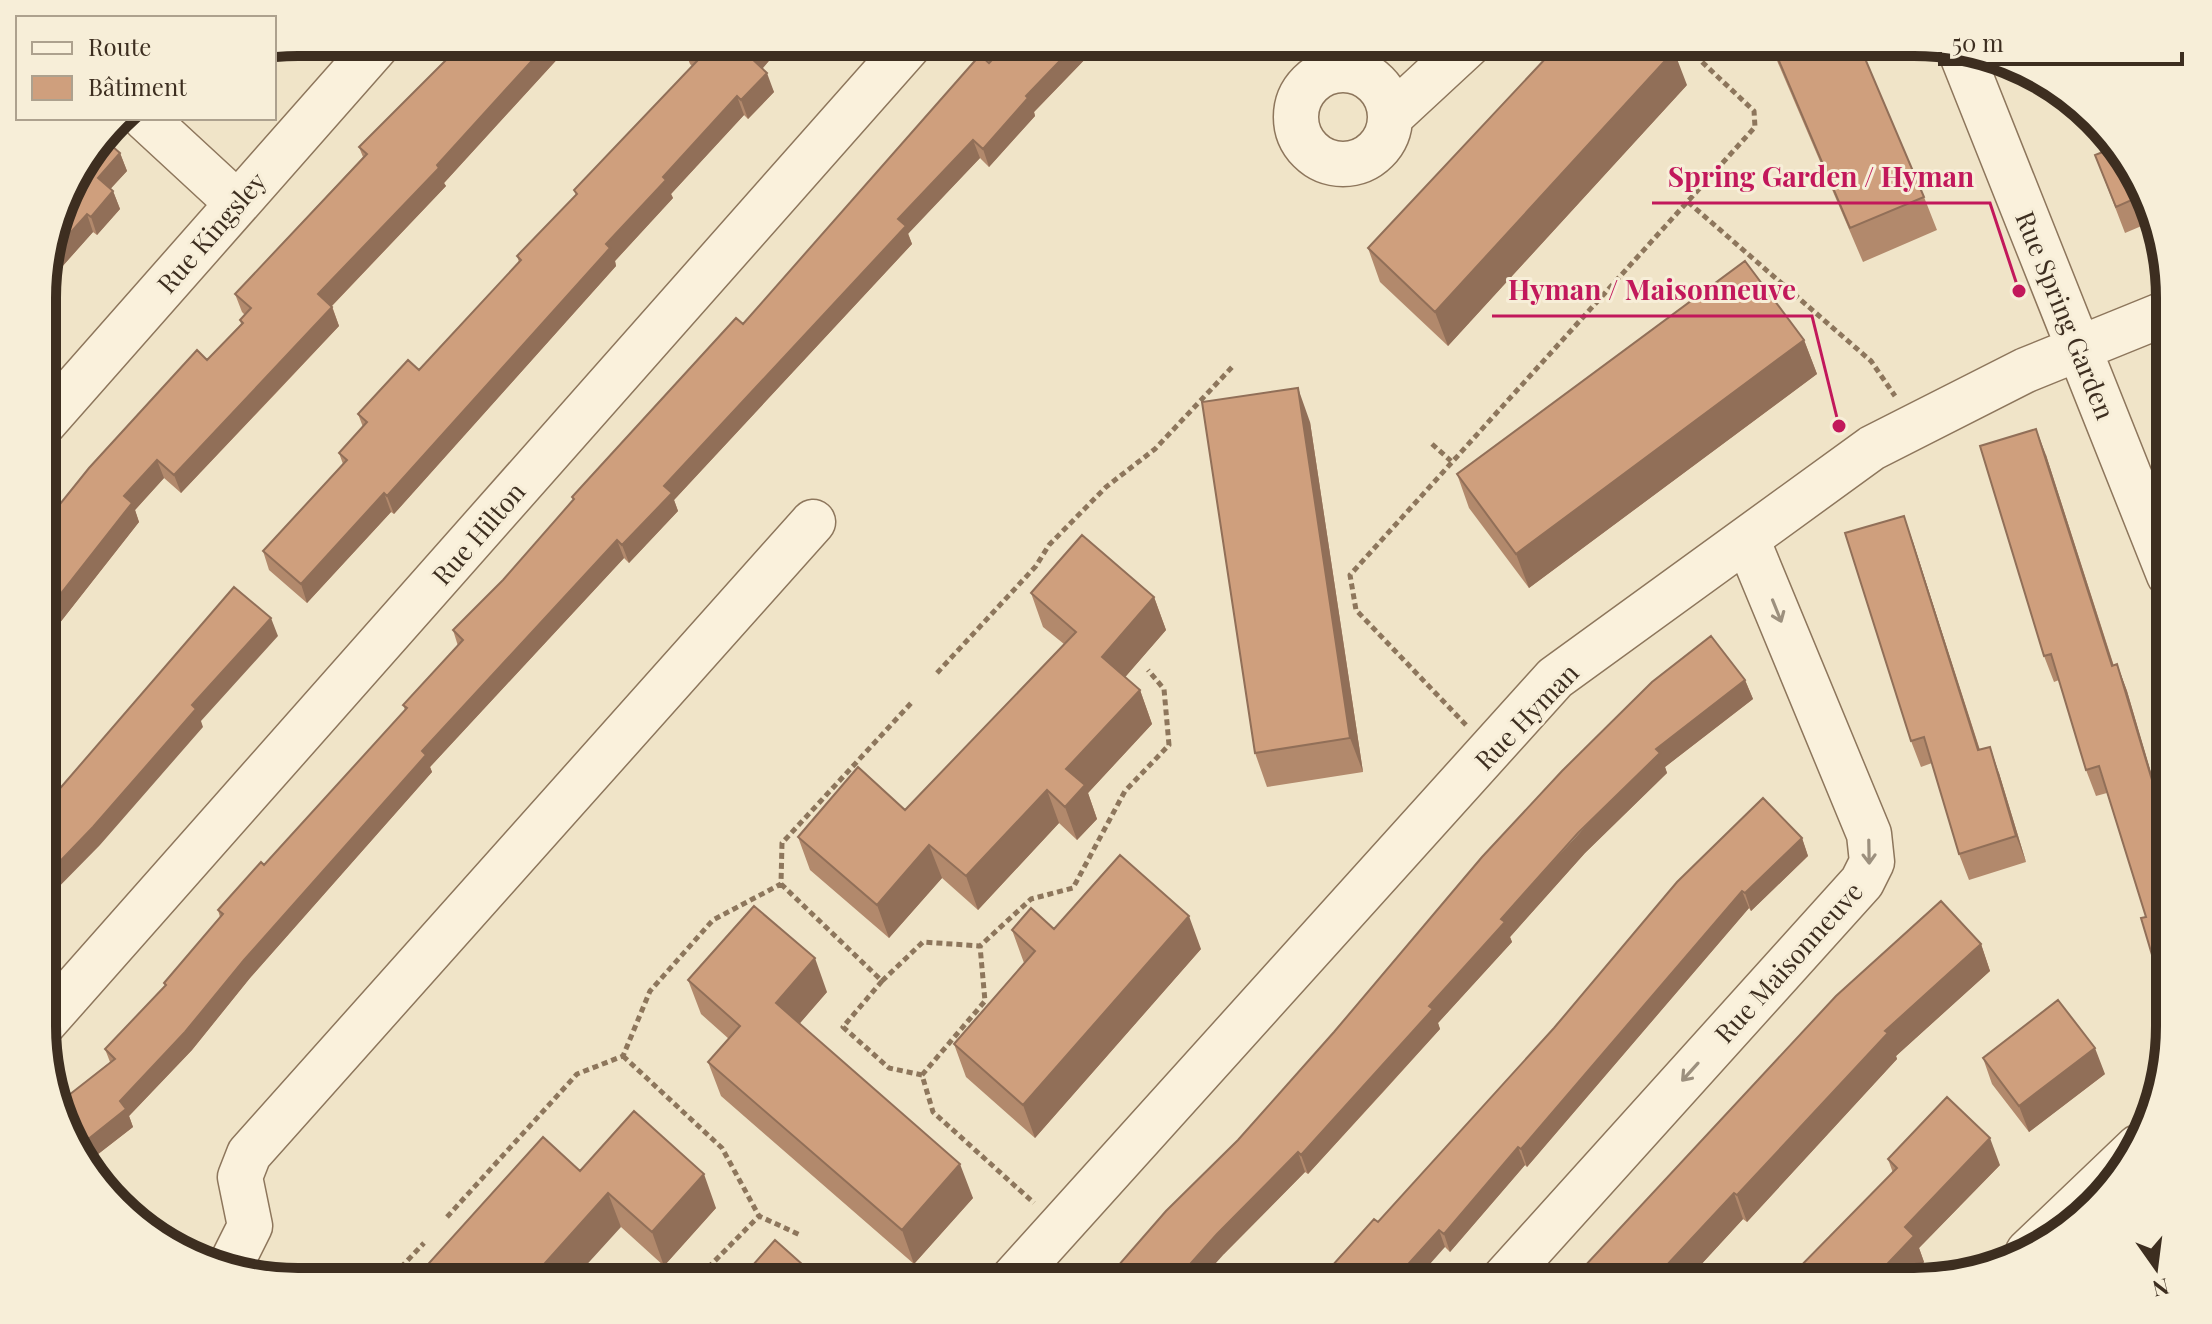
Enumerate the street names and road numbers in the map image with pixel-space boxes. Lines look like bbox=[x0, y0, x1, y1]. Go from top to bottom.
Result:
street label: Rue Kingsley bbox=[149, 164, 273, 300]
street label: Rue Spring Garden bbox=[2008, 206, 2124, 425]
street label: Rue Hilton bbox=[424, 474, 533, 592]
street label: Rue Hyman bbox=[1466, 655, 1586, 777]
street label: Rue Maisonneuve bbox=[1706, 874, 1870, 1050]

